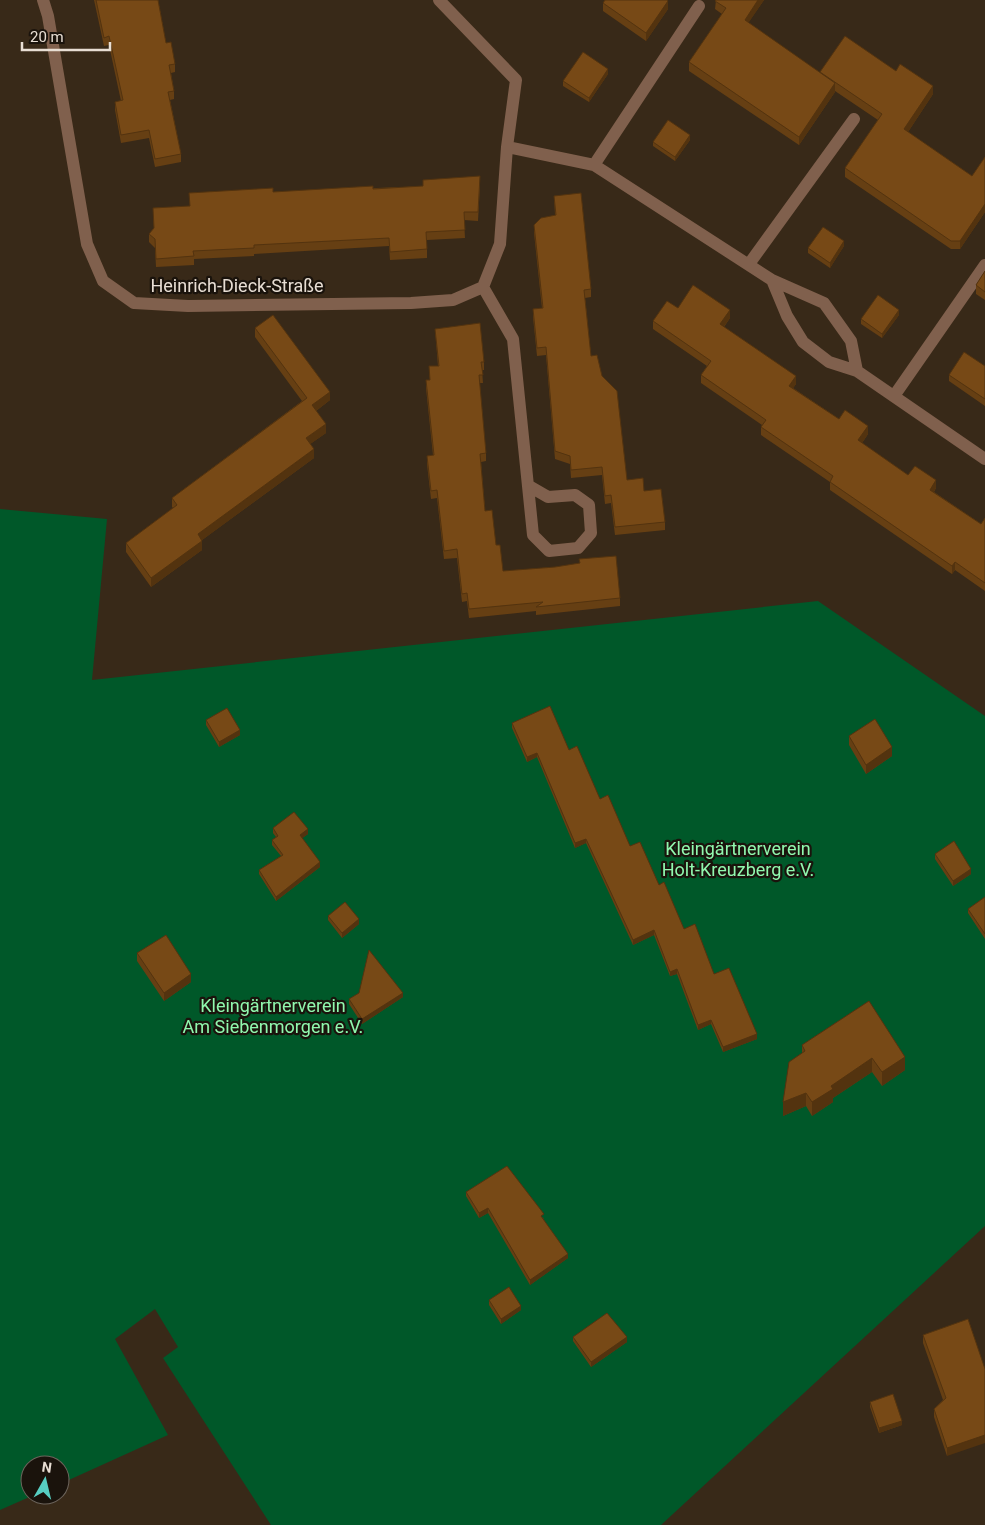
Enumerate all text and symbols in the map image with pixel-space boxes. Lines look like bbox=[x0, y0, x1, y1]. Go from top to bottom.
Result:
scale bar bbox=[22, 20, 110, 52]
text: 20 m bbox=[30, 28, 64, 46]
street label: Heinrich-Dieck-Straße bbox=[150, 275, 324, 296]
park label: Kleingärtnerverein Holt-Kreuzberg e.V. bbox=[662, 838, 814, 880]
park label: Kleingärtnerverein Am Siebenmorgen e.V. bbox=[183, 995, 363, 1037]
north arrow bbox=[20, 1455, 70, 1505]
text: N bbox=[41, 1459, 53, 1476]

